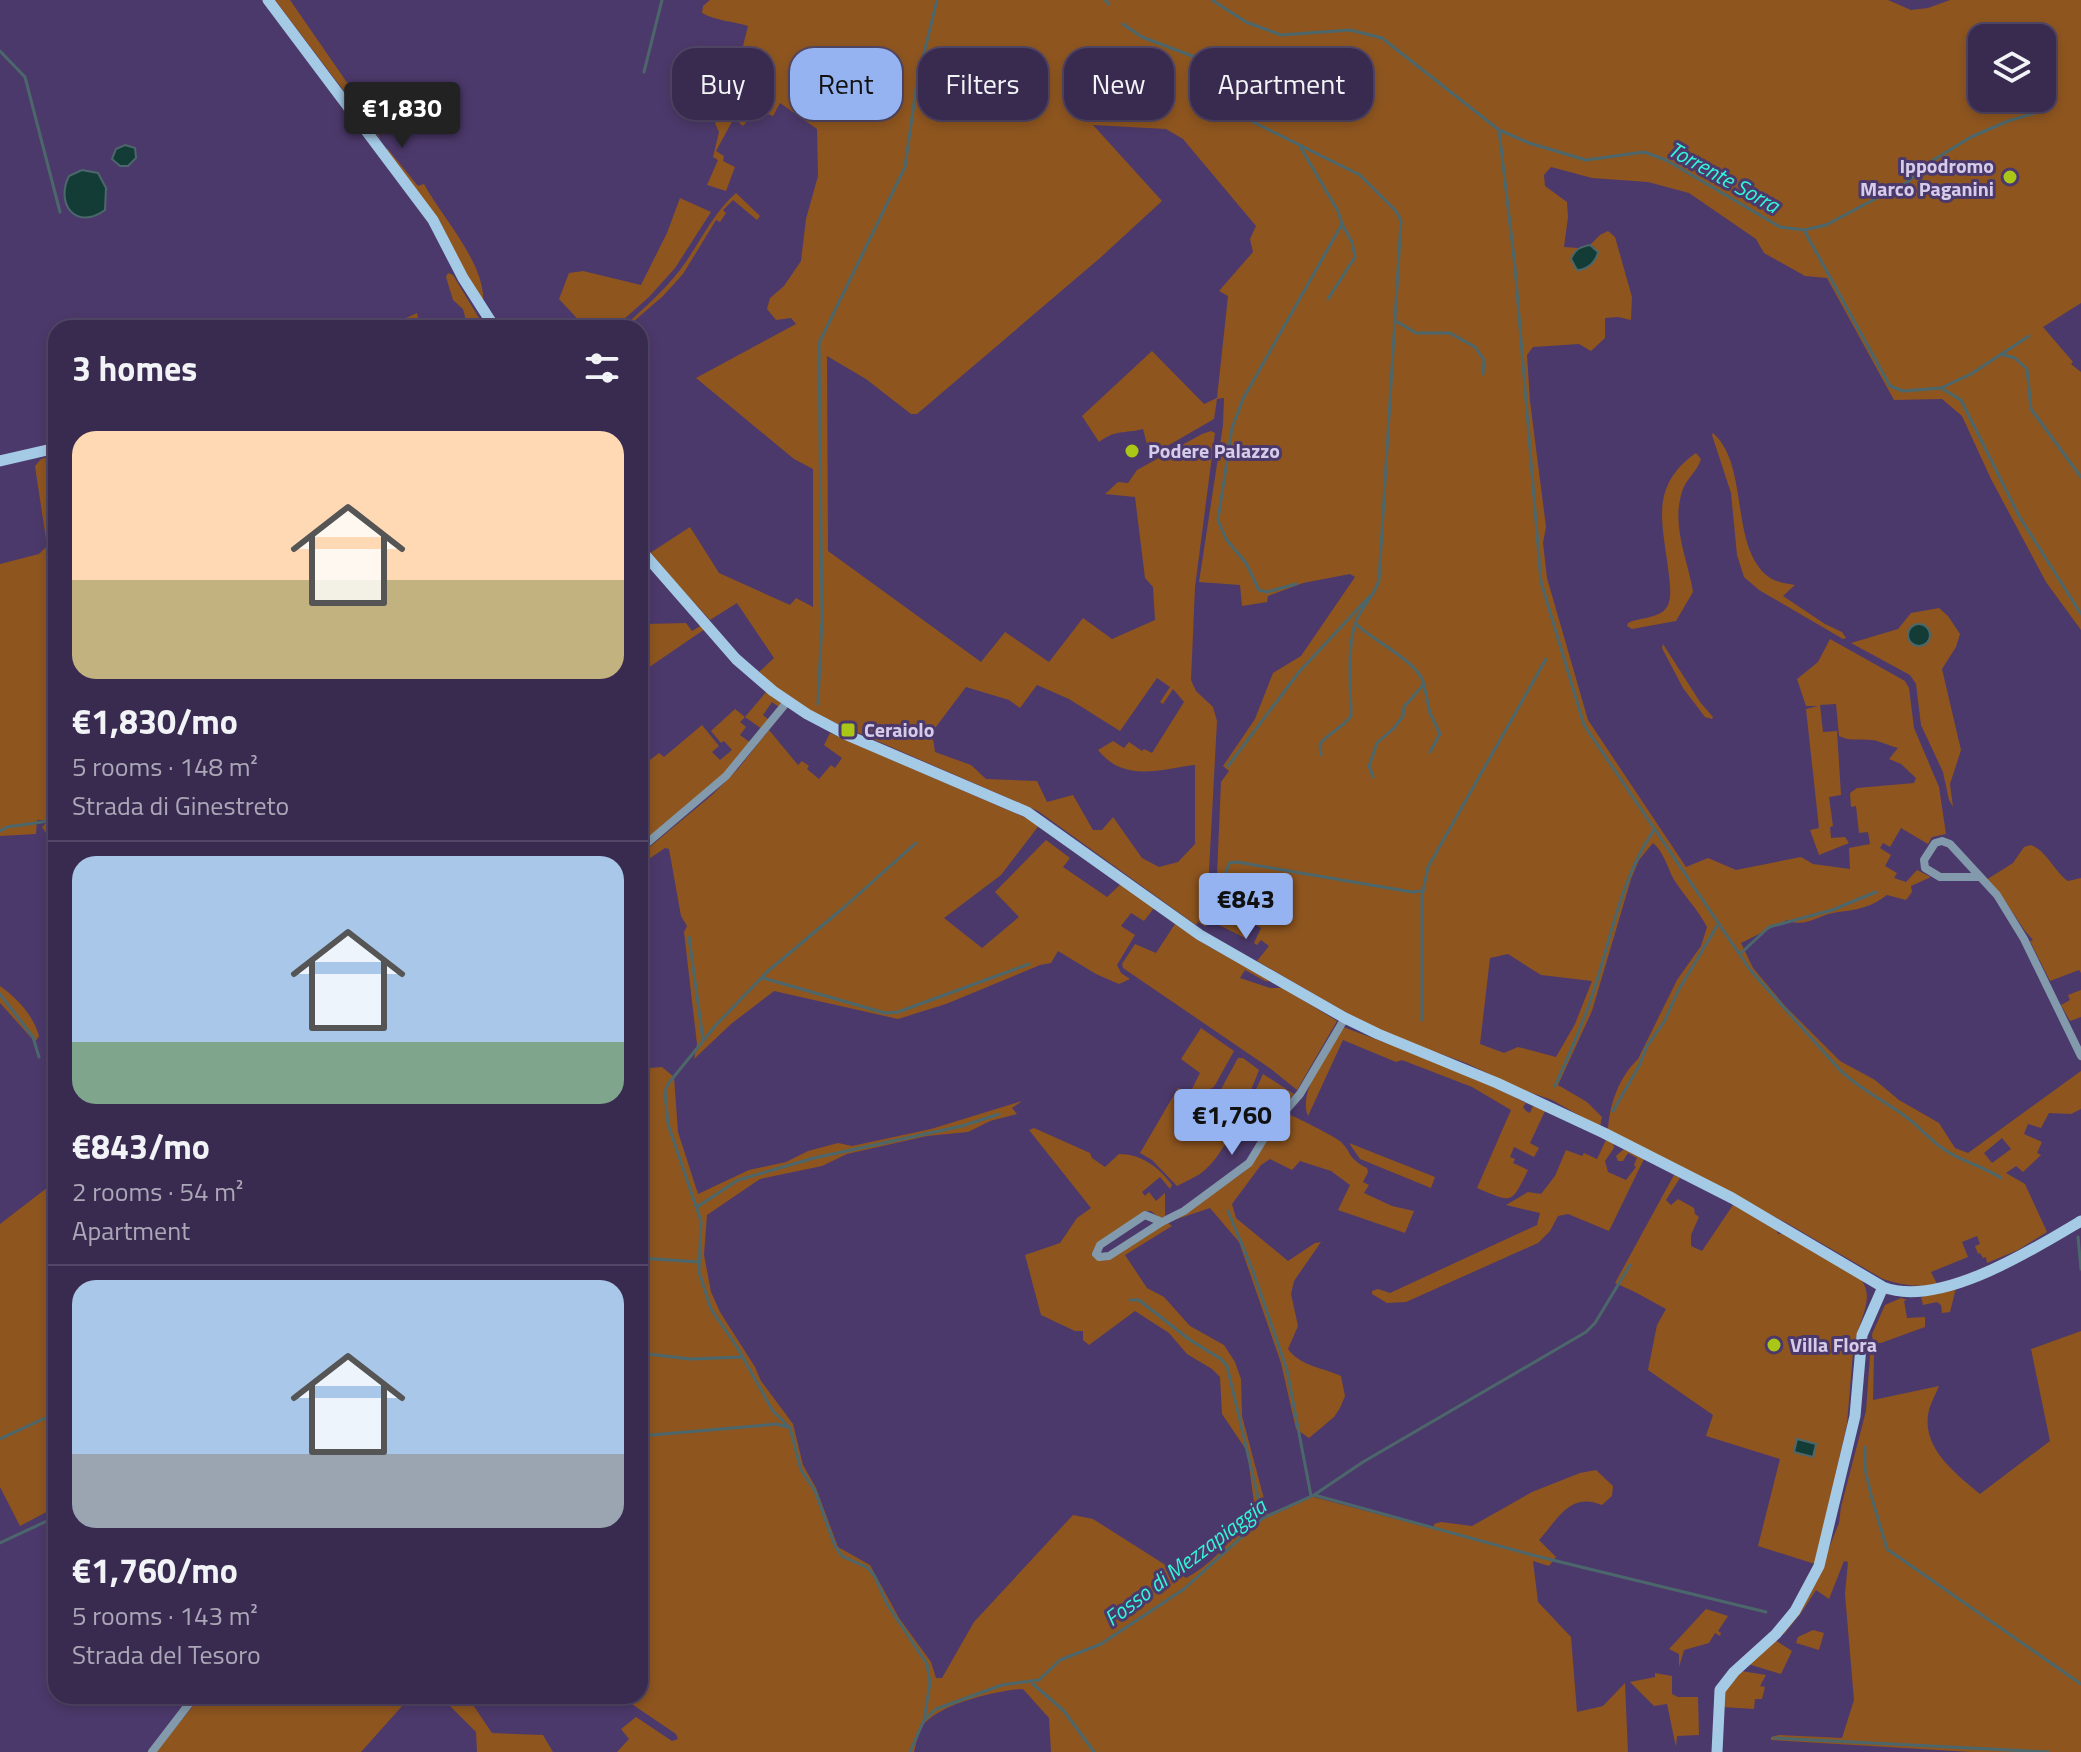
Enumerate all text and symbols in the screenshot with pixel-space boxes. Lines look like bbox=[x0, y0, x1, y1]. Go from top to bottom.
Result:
map controls bbox=[1968, 24, 2056, 112]
button: layers bbox=[1968, 24, 2056, 112]
chip: Buy bbox=[672, 48, 774, 120]
chip: Rent bbox=[790, 48, 902, 120]
chip: Filters bbox=[918, 48, 1048, 120]
chip: New bbox=[1064, 48, 1174, 120]
chip: Apartment bbox=[1190, 48, 1373, 120]
pin: €1,830 bbox=[337, 82, 467, 150]
text: €1,830 bbox=[362, 88, 442, 127]
water label: Torrente Sorra bbox=[1662, 132, 1788, 223]
place label: Ippodromo Marco Paganini bbox=[1860, 150, 1994, 204]
marker: Ippodromo Marco Paganini bbox=[2001, 168, 2019, 186]
text: 3 homes bbox=[72, 342, 197, 394]
icon: filters bbox=[580, 346, 624, 390]
place label: Podere Palazzo bbox=[1148, 435, 1280, 466]
marker: Podere Palazzo bbox=[1123, 442, 1141, 460]
icon: home bbox=[276, 483, 420, 627]
text: €1,830/mo bbox=[72, 695, 238, 747]
place label: Ceraiolo bbox=[864, 714, 934, 745]
marker: Ceraiolo bbox=[839, 721, 857, 739]
text: 5 rooms · 148 m² bbox=[72, 747, 258, 786]
text: Strada di Ginestreto bbox=[72, 786, 289, 825]
pin: €843 bbox=[1199, 873, 1293, 941]
text: €843 bbox=[1217, 879, 1275, 918]
icon: home bbox=[276, 908, 420, 1052]
pin: €1,760 bbox=[1167, 1089, 1297, 1157]
text: €1,760 bbox=[1192, 1095, 1272, 1134]
text: €843/mo bbox=[72, 1120, 210, 1172]
text: 2 rooms · 54 m² bbox=[72, 1172, 243, 1211]
text: Apartment bbox=[72, 1211, 190, 1250]
place label: Villa Flora bbox=[1790, 1329, 1877, 1360]
icon: home bbox=[276, 1332, 420, 1476]
marker: Villa Flora bbox=[1765, 1336, 1783, 1354]
water label: Fosso di Mezzapiaggia bbox=[1097, 1488, 1275, 1634]
text: €1,760/mo bbox=[72, 1544, 238, 1596]
text: 5 rooms · 143 m² bbox=[72, 1596, 258, 1635]
text: Strada del Tesoro bbox=[72, 1635, 261, 1674]

